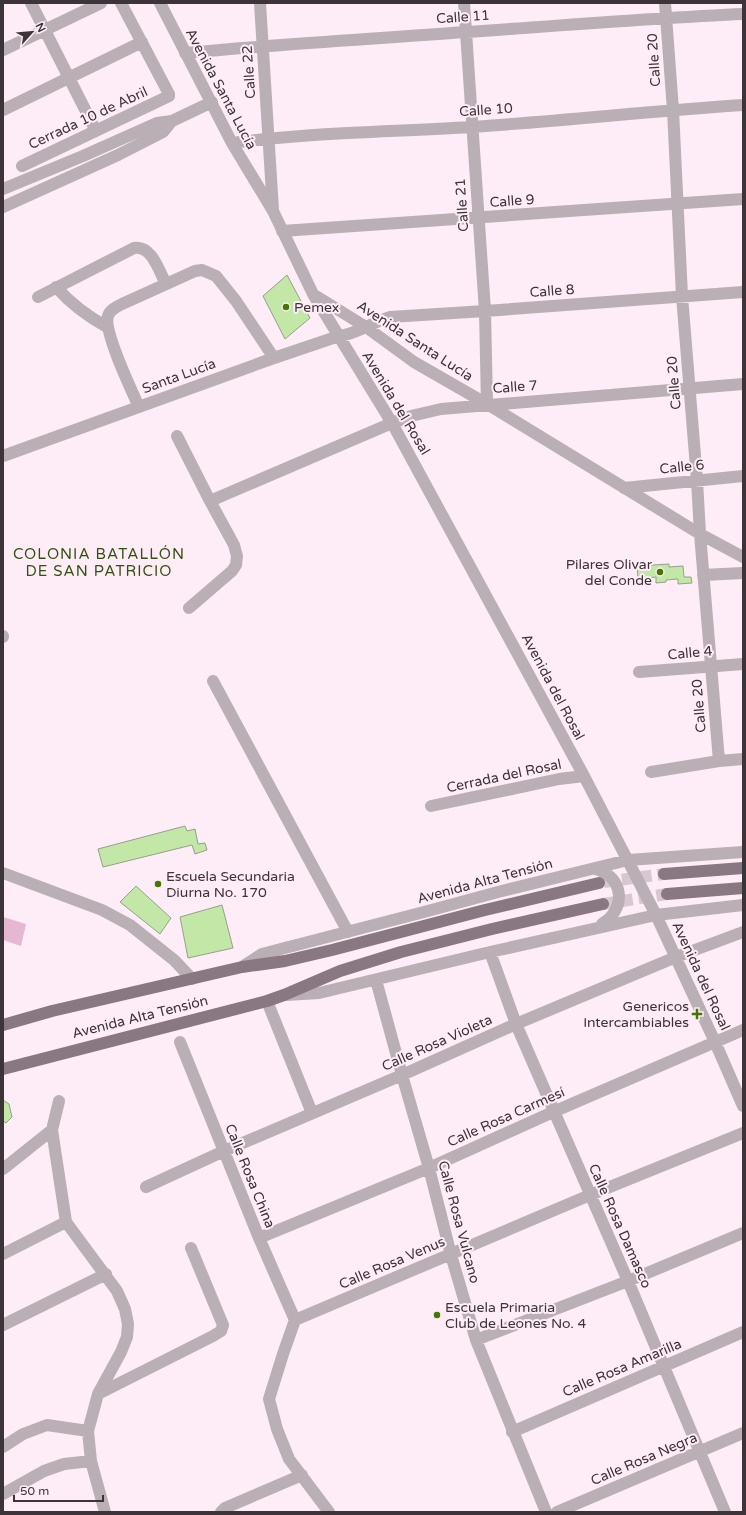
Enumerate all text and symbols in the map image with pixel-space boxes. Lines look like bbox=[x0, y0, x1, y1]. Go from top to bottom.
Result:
street label: Calle 11 bbox=[436, 7, 490, 27]
north arrow bbox=[12, 12, 52, 52]
text: N bbox=[33, 21, 48, 35]
street label: Avenida Santa Lucía bbox=[182, 26, 260, 152]
street label: Calle 20 bbox=[644, 32, 664, 87]
street label: Calle 22 bbox=[239, 45, 259, 99]
street label: Cerrada 10 de Abril bbox=[26, 83, 150, 153]
street label: Calle 10 bbox=[459, 100, 514, 120]
street label: Calle 21 bbox=[452, 178, 472, 232]
street label: Calle 9 bbox=[489, 191, 535, 211]
street label: Calle 8 bbox=[529, 281, 575, 301]
street label: Avenida Santa Lucía bbox=[354, 297, 476, 385]
place label: Pemex bbox=[294, 299, 339, 316]
marker: Pemex bbox=[281, 302, 291, 312]
street label: Avenida del Rosal bbox=[358, 348, 434, 458]
street label: Santa Lucía bbox=[140, 355, 218, 397]
street label: Calle 20 bbox=[663, 355, 685, 410]
street label: Calle 7 bbox=[492, 377, 538, 397]
street label: Calle 6 bbox=[659, 456, 705, 478]
district label: COLONIA BATALLÓN DE SAN PATRICIO bbox=[13, 545, 185, 580]
place label: Pilares Olivar del Conde bbox=[566, 556, 653, 589]
marker: Pilares Olivar del Conde bbox=[655, 567, 665, 577]
street label: Avenida del Rosal bbox=[518, 631, 588, 743]
street label: Calle 4 bbox=[667, 643, 713, 663]
street label: Calle 20 bbox=[688, 678, 710, 733]
street label: Cerrada del Rosal bbox=[445, 756, 563, 796]
street label: Avenida Alta Tensión bbox=[415, 855, 555, 907]
place label: Escuela Secundaria Diurna No. 170 bbox=[166, 868, 295, 901]
marker: Escuela Secundaria Diurna No. 170 bbox=[153, 879, 163, 889]
street label: Avenida del Rosal bbox=[668, 919, 734, 1033]
street label: Avenida Alta Tensión bbox=[70, 992, 210, 1042]
place label: Genericos Intercambiables bbox=[583, 998, 689, 1031]
marker: Genericos Intercambiables bbox=[692, 1009, 702, 1019]
street label: Calle Rosa Violeta bbox=[379, 1011, 495, 1075]
street label: Calle Rosa Carmesí bbox=[445, 1083, 568, 1151]
street label: Calle Rosa China bbox=[221, 1121, 279, 1231]
street label: Calle Rosa Vulcano bbox=[434, 1159, 484, 1285]
street label: Calle Rosa Damasco bbox=[585, 1161, 655, 1291]
street label: Calle Rosa Venus bbox=[336, 1233, 448, 1293]
place label: Escuela Primaria Club de Leones No. 4 bbox=[445, 1299, 587, 1332]
marker: Escuela Primaria Club de Leones No. 4 bbox=[432, 1310, 442, 1320]
street label: Calle Rosa Amarilla bbox=[560, 1335, 684, 1401]
street label: Calle Rosa Negra bbox=[588, 1429, 700, 1489]
scale bar bbox=[14, 1477, 103, 1503]
text: 50 m bbox=[20, 1484, 49, 1498]

